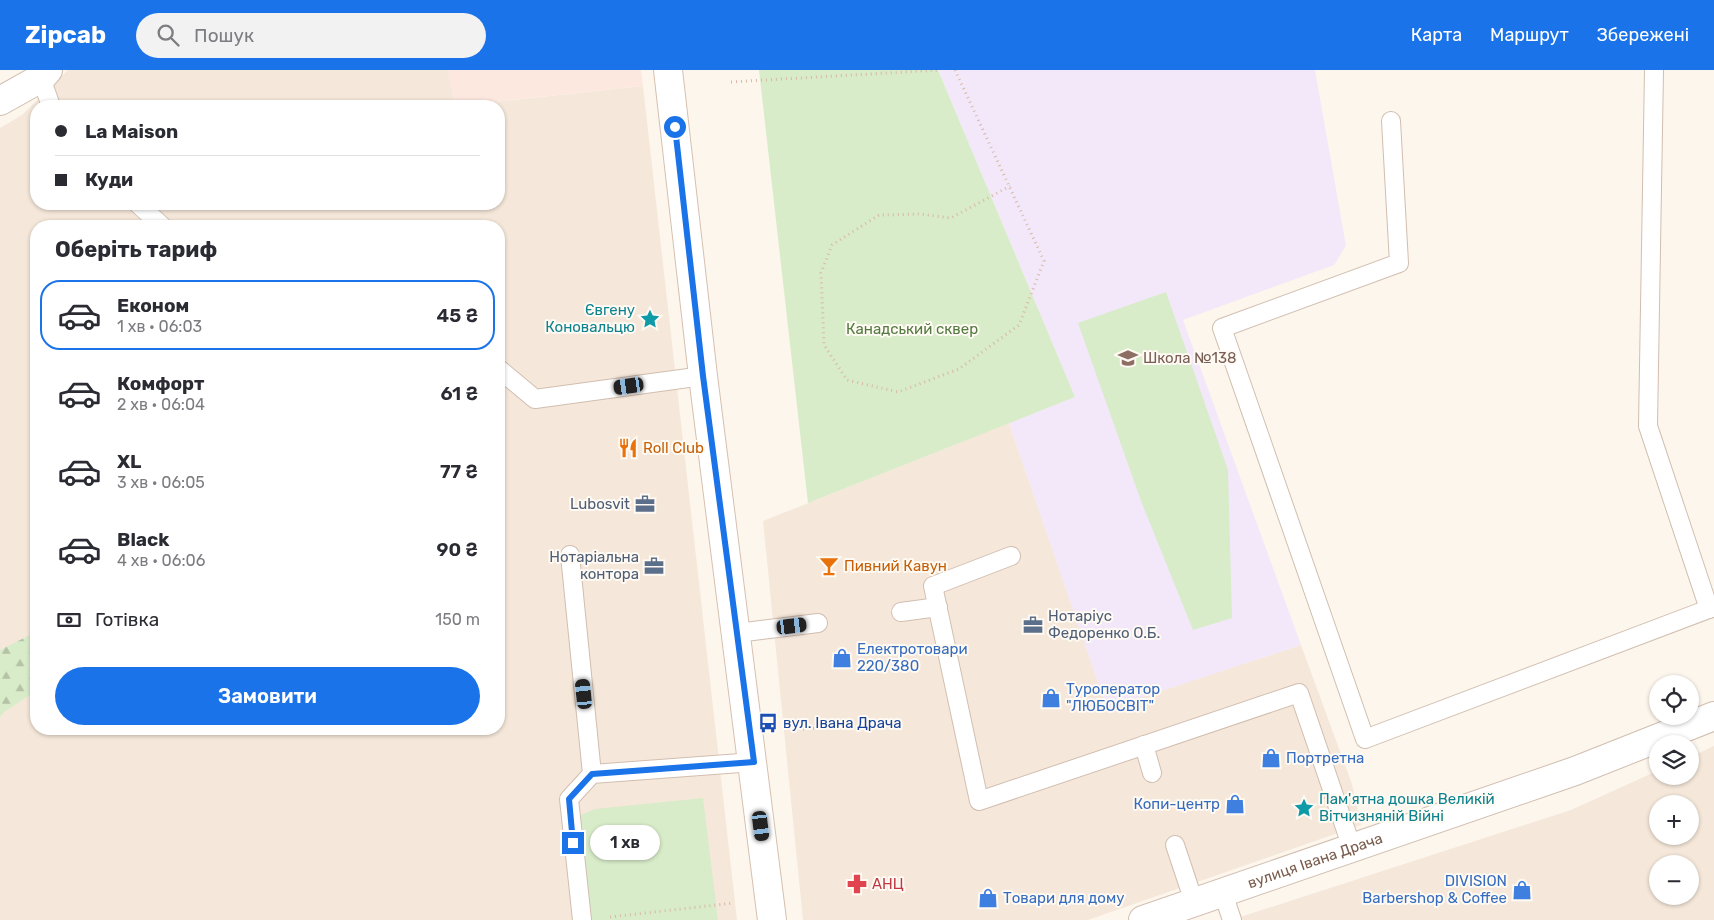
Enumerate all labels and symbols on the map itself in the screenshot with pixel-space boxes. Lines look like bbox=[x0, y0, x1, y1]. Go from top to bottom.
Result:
route start bbox=[664, 116, 686, 138]
place label: Євгену Коновальцю bbox=[545, 301, 635, 336]
place icon: Євгену Коновальцю bbox=[639, 308, 661, 330]
park label: Канадський сквер bbox=[846, 320, 978, 338]
school or university icon: Школа №138 bbox=[1117, 347, 1139, 369]
place label: Школа №138 bbox=[1143, 349, 1237, 367]
car bbox=[613, 376, 644, 396]
restaurant icon: Roll Club bbox=[617, 437, 639, 459]
place label: Roll Club bbox=[643, 439, 704, 457]
office icon: Lubosvit bbox=[634, 493, 656, 515]
place label: Lubosvit bbox=[570, 495, 630, 513]
place label: Нотаріальна контора bbox=[549, 548, 639, 583]
office icon: Нотаріальна контора bbox=[643, 555, 665, 577]
bar icon: Пивний Кавун bbox=[818, 555, 840, 577]
place label: Пивний Кавун bbox=[844, 557, 947, 575]
place label: Нотаріус Федоренко О.Б. bbox=[1048, 607, 1160, 642]
office icon: Нотаріус Федоренко О.Б. bbox=[1022, 614, 1044, 636]
car bbox=[776, 617, 807, 635]
place label: Електротовари 220/380 bbox=[857, 640, 968, 675]
shop icon: Електротовари 220/380 bbox=[831, 647, 853, 669]
car bbox=[574, 678, 593, 710]
place label: Туроператор "ЛЮБОСВІТ" bbox=[1066, 680, 1160, 715]
shop icon: Туроператор "ЛЮБОСВІТ" bbox=[1040, 687, 1062, 709]
bus stop icon: вул. Івана Драча bbox=[757, 712, 779, 734]
place label: вул. Івана Драча bbox=[783, 714, 902, 732]
shop icon: Портретна bbox=[1260, 747, 1282, 769]
place label: Портретна bbox=[1286, 749, 1364, 767]
place label: Пам'ятна дошка Великій Вітчизняній Війні bbox=[1319, 790, 1495, 825]
shop icon: Копи-центр bbox=[1224, 793, 1246, 815]
place label: Копи-центр bbox=[1134, 795, 1220, 813]
place icon: Пам'ятна дошка Великій Вітчизняній Війні bbox=[1293, 797, 1315, 819]
car bbox=[751, 810, 770, 842]
callout: 1 хв bbox=[590, 826, 660, 860]
street label: вулиця Івана Драча bbox=[1245, 829, 1385, 892]
route end bbox=[562, 832, 584, 854]
place label: DIVISION Barbershop & Coffee bbox=[1362, 872, 1507, 907]
pharmacy icon: АНЦ bbox=[846, 873, 868, 895]
place label: АНЦ bbox=[872, 875, 904, 893]
shop icon: DIVISION Barbershop & Coffee bbox=[1511, 879, 1533, 901]
shop icon: Товари для дому bbox=[977, 887, 999, 909]
place label: Товари для дому bbox=[1003, 889, 1124, 907]

